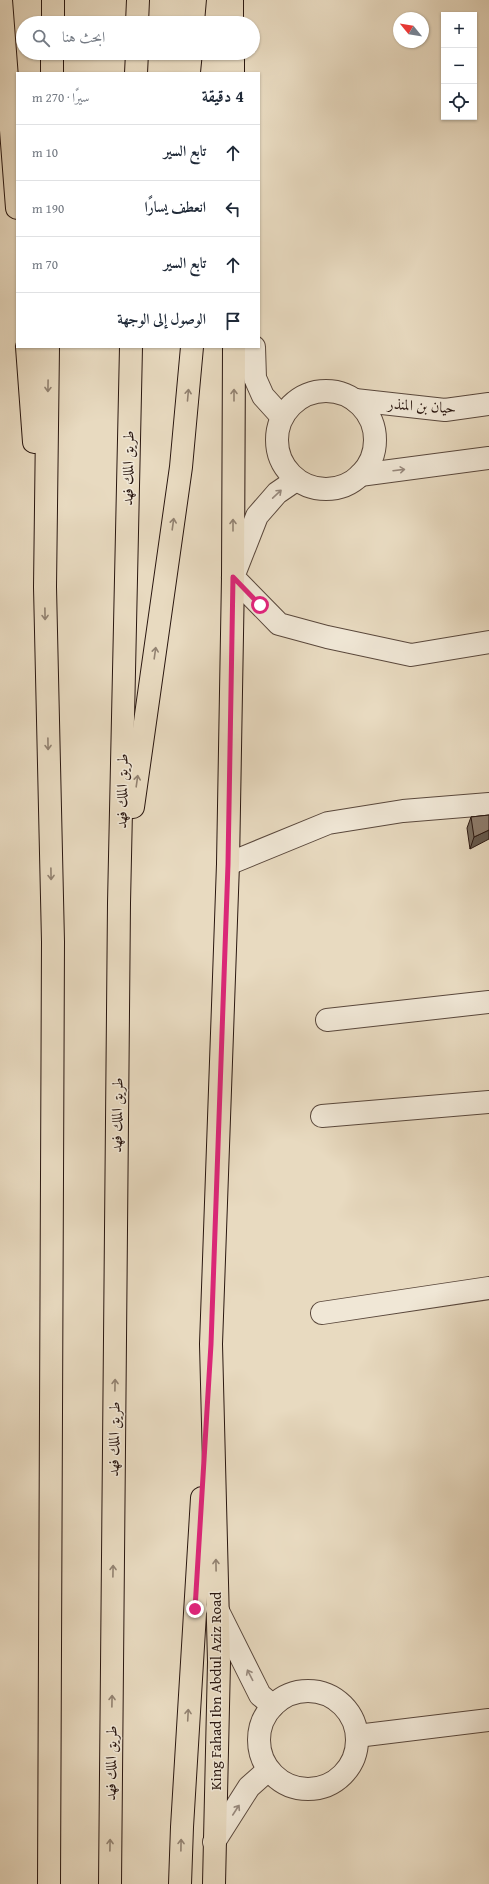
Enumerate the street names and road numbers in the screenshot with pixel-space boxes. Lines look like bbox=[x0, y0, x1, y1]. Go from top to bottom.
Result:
street label: حيان بن المنذر bbox=[385, 392, 457, 418]
street label: طريق الملك فهد bbox=[116, 430, 139, 506]
street label: طريق الملك فهد bbox=[110, 753, 133, 829]
street label: طريق الملك فهد bbox=[105, 1077, 128, 1153]
street label: طريق الملك فهد bbox=[102, 1401, 125, 1477]
street label: King Fahad Ibn Abdul Aziz Road bbox=[205, 1592, 226, 1790]
street label: طريق الملك فهد bbox=[99, 1725, 122, 1801]

